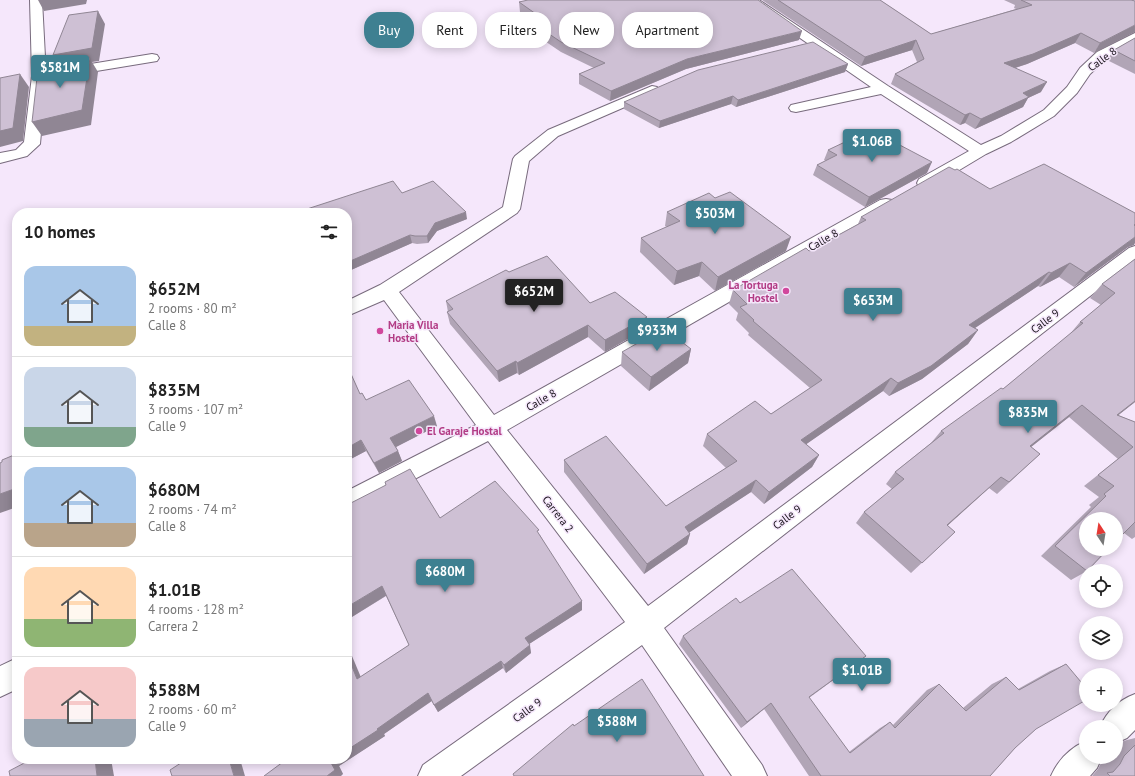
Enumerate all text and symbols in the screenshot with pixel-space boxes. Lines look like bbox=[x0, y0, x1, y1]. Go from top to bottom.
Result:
chip: Buy bbox=[364, 12, 414, 48]
chip: Rent bbox=[422, 12, 477, 48]
chip: Filters bbox=[485, 12, 551, 48]
chip: New bbox=[559, 12, 614, 48]
chip: Apartment bbox=[622, 12, 713, 48]
street label: Calle 8 bbox=[1085, 44, 1119, 74]
pin: $581M bbox=[32, 55, 88, 89]
text: $581M bbox=[40, 59, 80, 76]
pin: $1.06B bbox=[839, 129, 905, 163]
text: $1.06B bbox=[852, 133, 892, 150]
pin: $503M bbox=[687, 201, 743, 235]
text: $503M bbox=[695, 205, 735, 222]
text: 10 homes bbox=[24, 221, 95, 243]
icon: filters bbox=[318, 221, 340, 243]
street label: Calle 8 bbox=[805, 226, 841, 254]
text: $652M bbox=[148, 278, 200, 300]
place label: La Tortuga Hostel bbox=[728, 278, 779, 305]
pin: $652M bbox=[506, 279, 562, 313]
icon: home bbox=[56, 282, 104, 330]
text: $652M bbox=[514, 283, 554, 300]
marker: La Tortuga Hostel bbox=[781, 286, 791, 296]
pin: $653M bbox=[845, 288, 901, 322]
text: $653M bbox=[853, 292, 893, 309]
text: 2 rooms · 80 m² bbox=[148, 300, 237, 317]
street label: Calle 9 bbox=[1028, 306, 1062, 336]
text: Calle 8 bbox=[148, 317, 186, 334]
place label: Maria Villa Hostel bbox=[388, 318, 439, 345]
pin: $933M bbox=[629, 318, 685, 352]
text: $933M bbox=[637, 322, 677, 339]
marker: Maria Villa Hostel bbox=[375, 326, 385, 336]
text: $835M bbox=[148, 379, 200, 401]
icon: home bbox=[56, 383, 104, 431]
street label: Calle 8 bbox=[523, 386, 559, 414]
pin: $835M bbox=[1000, 400, 1056, 434]
text: 3 rooms · 107 m² bbox=[148, 401, 243, 418]
text: $835M bbox=[1008, 404, 1048, 421]
text: Calle 9 bbox=[148, 418, 186, 435]
place label: El Garaje Hostal bbox=[427, 424, 502, 438]
marker: El Garaje Hostal bbox=[414, 426, 424, 436]
text: $680M bbox=[148, 479, 200, 501]
icon: home bbox=[56, 483, 104, 531]
street label: Carrera 2 bbox=[539, 493, 577, 535]
text: 2 rooms · 74 m² bbox=[148, 501, 237, 518]
street label: Calle 9 bbox=[770, 502, 804, 532]
north arrow bbox=[1079, 512, 1123, 556]
map controls bbox=[1079, 512, 1123, 764]
text: Calle 8 bbox=[148, 518, 186, 535]
pin: $680M bbox=[417, 559, 473, 593]
text: $680M bbox=[425, 563, 465, 580]
button: locate bbox=[1079, 564, 1123, 608]
text: $1.01B bbox=[148, 579, 201, 601]
icon: home bbox=[56, 583, 104, 631]
text: 4 rooms · 128 m² bbox=[148, 601, 244, 618]
button: layers bbox=[1079, 616, 1123, 660]
text: Carrera 2 bbox=[148, 618, 199, 635]
pin: $1.01B bbox=[829, 658, 895, 692]
text: $1.01B bbox=[842, 662, 882, 679]
button: + bbox=[1079, 668, 1123, 712]
text: $588M bbox=[148, 679, 200, 701]
icon: home bbox=[56, 683, 104, 731]
street label: Calle 9 bbox=[510, 695, 544, 725]
text: 2 rooms · 60 m² bbox=[148, 701, 237, 718]
pin: $588M bbox=[589, 709, 645, 743]
text: $588M bbox=[597, 713, 637, 730]
text: Calle 9 bbox=[148, 718, 186, 735]
button: − bbox=[1079, 720, 1123, 764]

